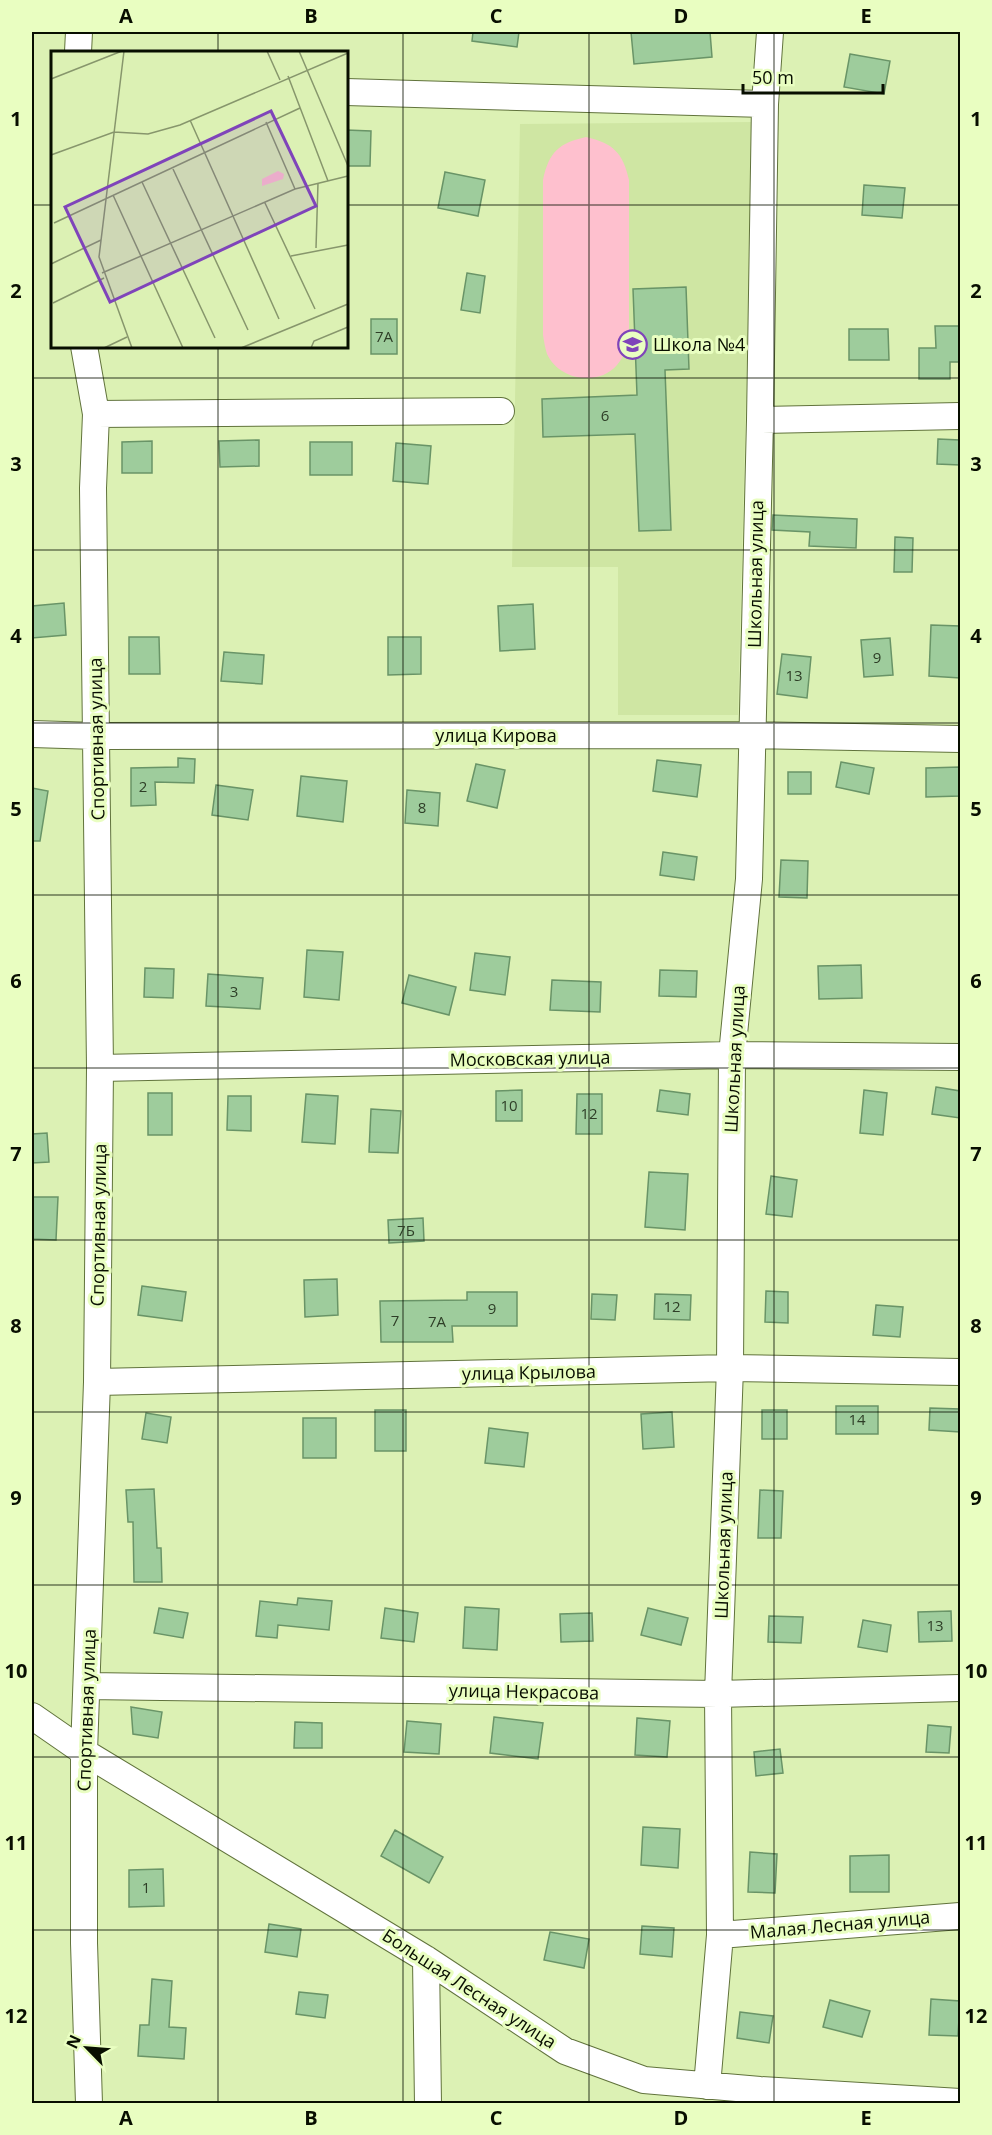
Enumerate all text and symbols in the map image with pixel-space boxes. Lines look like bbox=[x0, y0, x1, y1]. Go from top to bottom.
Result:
text: A bbox=[119, 2, 133, 29]
text: B bbox=[304, 2, 318, 29]
text: C bbox=[490, 2, 503, 29]
text: D bbox=[674, 2, 688, 29]
text: E bbox=[860, 2, 872, 29]
inset map bbox=[51, 51, 348, 348]
scale bar bbox=[743, 57, 882, 95]
text: 50 m bbox=[752, 65, 794, 89]
text: 1 bbox=[10, 105, 22, 132]
text: 1 bbox=[970, 105, 982, 132]
text: 2 bbox=[10, 277, 22, 304]
text: 2 bbox=[970, 277, 982, 304]
house number: 7А bbox=[375, 326, 394, 346]
school or university icon: Школа №4 bbox=[616, 329, 648, 361]
place label: Школа №4 bbox=[653, 332, 745, 356]
house number: 6 bbox=[601, 405, 609, 425]
text: 3 bbox=[10, 450, 22, 477]
text: 3 bbox=[970, 450, 982, 477]
street label: Школьная улица bbox=[742, 500, 768, 648]
text: 4 bbox=[10, 622, 22, 649]
text: 4 bbox=[970, 622, 982, 649]
house number: 9 bbox=[873, 647, 881, 667]
street label: Спортивная улица bbox=[83, 657, 109, 821]
house number: 13 bbox=[785, 665, 803, 685]
street label: улица Кирова bbox=[435, 723, 557, 747]
house number: 2 bbox=[139, 776, 147, 796]
text: 5 bbox=[10, 795, 22, 822]
text: 5 bbox=[970, 795, 982, 822]
house number: 8 bbox=[418, 797, 426, 817]
text: 6 bbox=[10, 967, 22, 994]
text: 6 bbox=[970, 967, 982, 994]
house number: 3 bbox=[230, 981, 238, 1001]
street label: Школьная улица bbox=[718, 985, 750, 1133]
street label: Московская улица bbox=[449, 1045, 611, 1071]
house number: 10 bbox=[500, 1095, 518, 1115]
house number: 12 bbox=[580, 1103, 598, 1123]
text: 7 bbox=[10, 1140, 22, 1167]
text: 7 bbox=[970, 1140, 982, 1167]
street label: Спортивная улица bbox=[85, 1143, 111, 1307]
house number: 7Б bbox=[397, 1220, 415, 1240]
house number: 12 bbox=[663, 1296, 681, 1316]
house number: 9 bbox=[488, 1298, 496, 1318]
house number: 7 bbox=[391, 1310, 399, 1330]
house number: 7А bbox=[428, 1311, 447, 1331]
text: 8 bbox=[10, 1312, 22, 1339]
text: 8 bbox=[970, 1312, 982, 1339]
street label: улица Крылова bbox=[462, 1359, 596, 1385]
house number: 14 bbox=[848, 1409, 866, 1429]
street label: Школьная улица bbox=[708, 1471, 738, 1619]
text: 9 bbox=[10, 1484, 22, 1511]
text: 9 bbox=[970, 1484, 982, 1511]
house number: 13 bbox=[926, 1615, 944, 1635]
street label: Спортивная улица bbox=[71, 1628, 101, 1792]
text: 10 bbox=[5, 1657, 27, 1684]
text: 10 bbox=[965, 1657, 987, 1684]
street label: улица Некрасова bbox=[449, 1678, 599, 1704]
text: 11 bbox=[5, 1829, 27, 1856]
text: 11 bbox=[965, 1829, 987, 1856]
house number: 1 bbox=[142, 1877, 150, 1897]
street label: Малая Лесная улица bbox=[749, 1904, 931, 1944]
street label: Большая Лесная улица bbox=[378, 1923, 561, 2053]
text: 12 bbox=[5, 2002, 27, 2029]
text: 12 bbox=[965, 2002, 987, 2029]
north arrow bbox=[57, 2018, 117, 2078]
text: N bbox=[61, 2031, 86, 2052]
text: A bbox=[119, 2104, 133, 2131]
text: B bbox=[304, 2104, 318, 2131]
text: C bbox=[490, 2104, 503, 2131]
text: D bbox=[674, 2104, 688, 2131]
text: E bbox=[860, 2104, 872, 2131]

